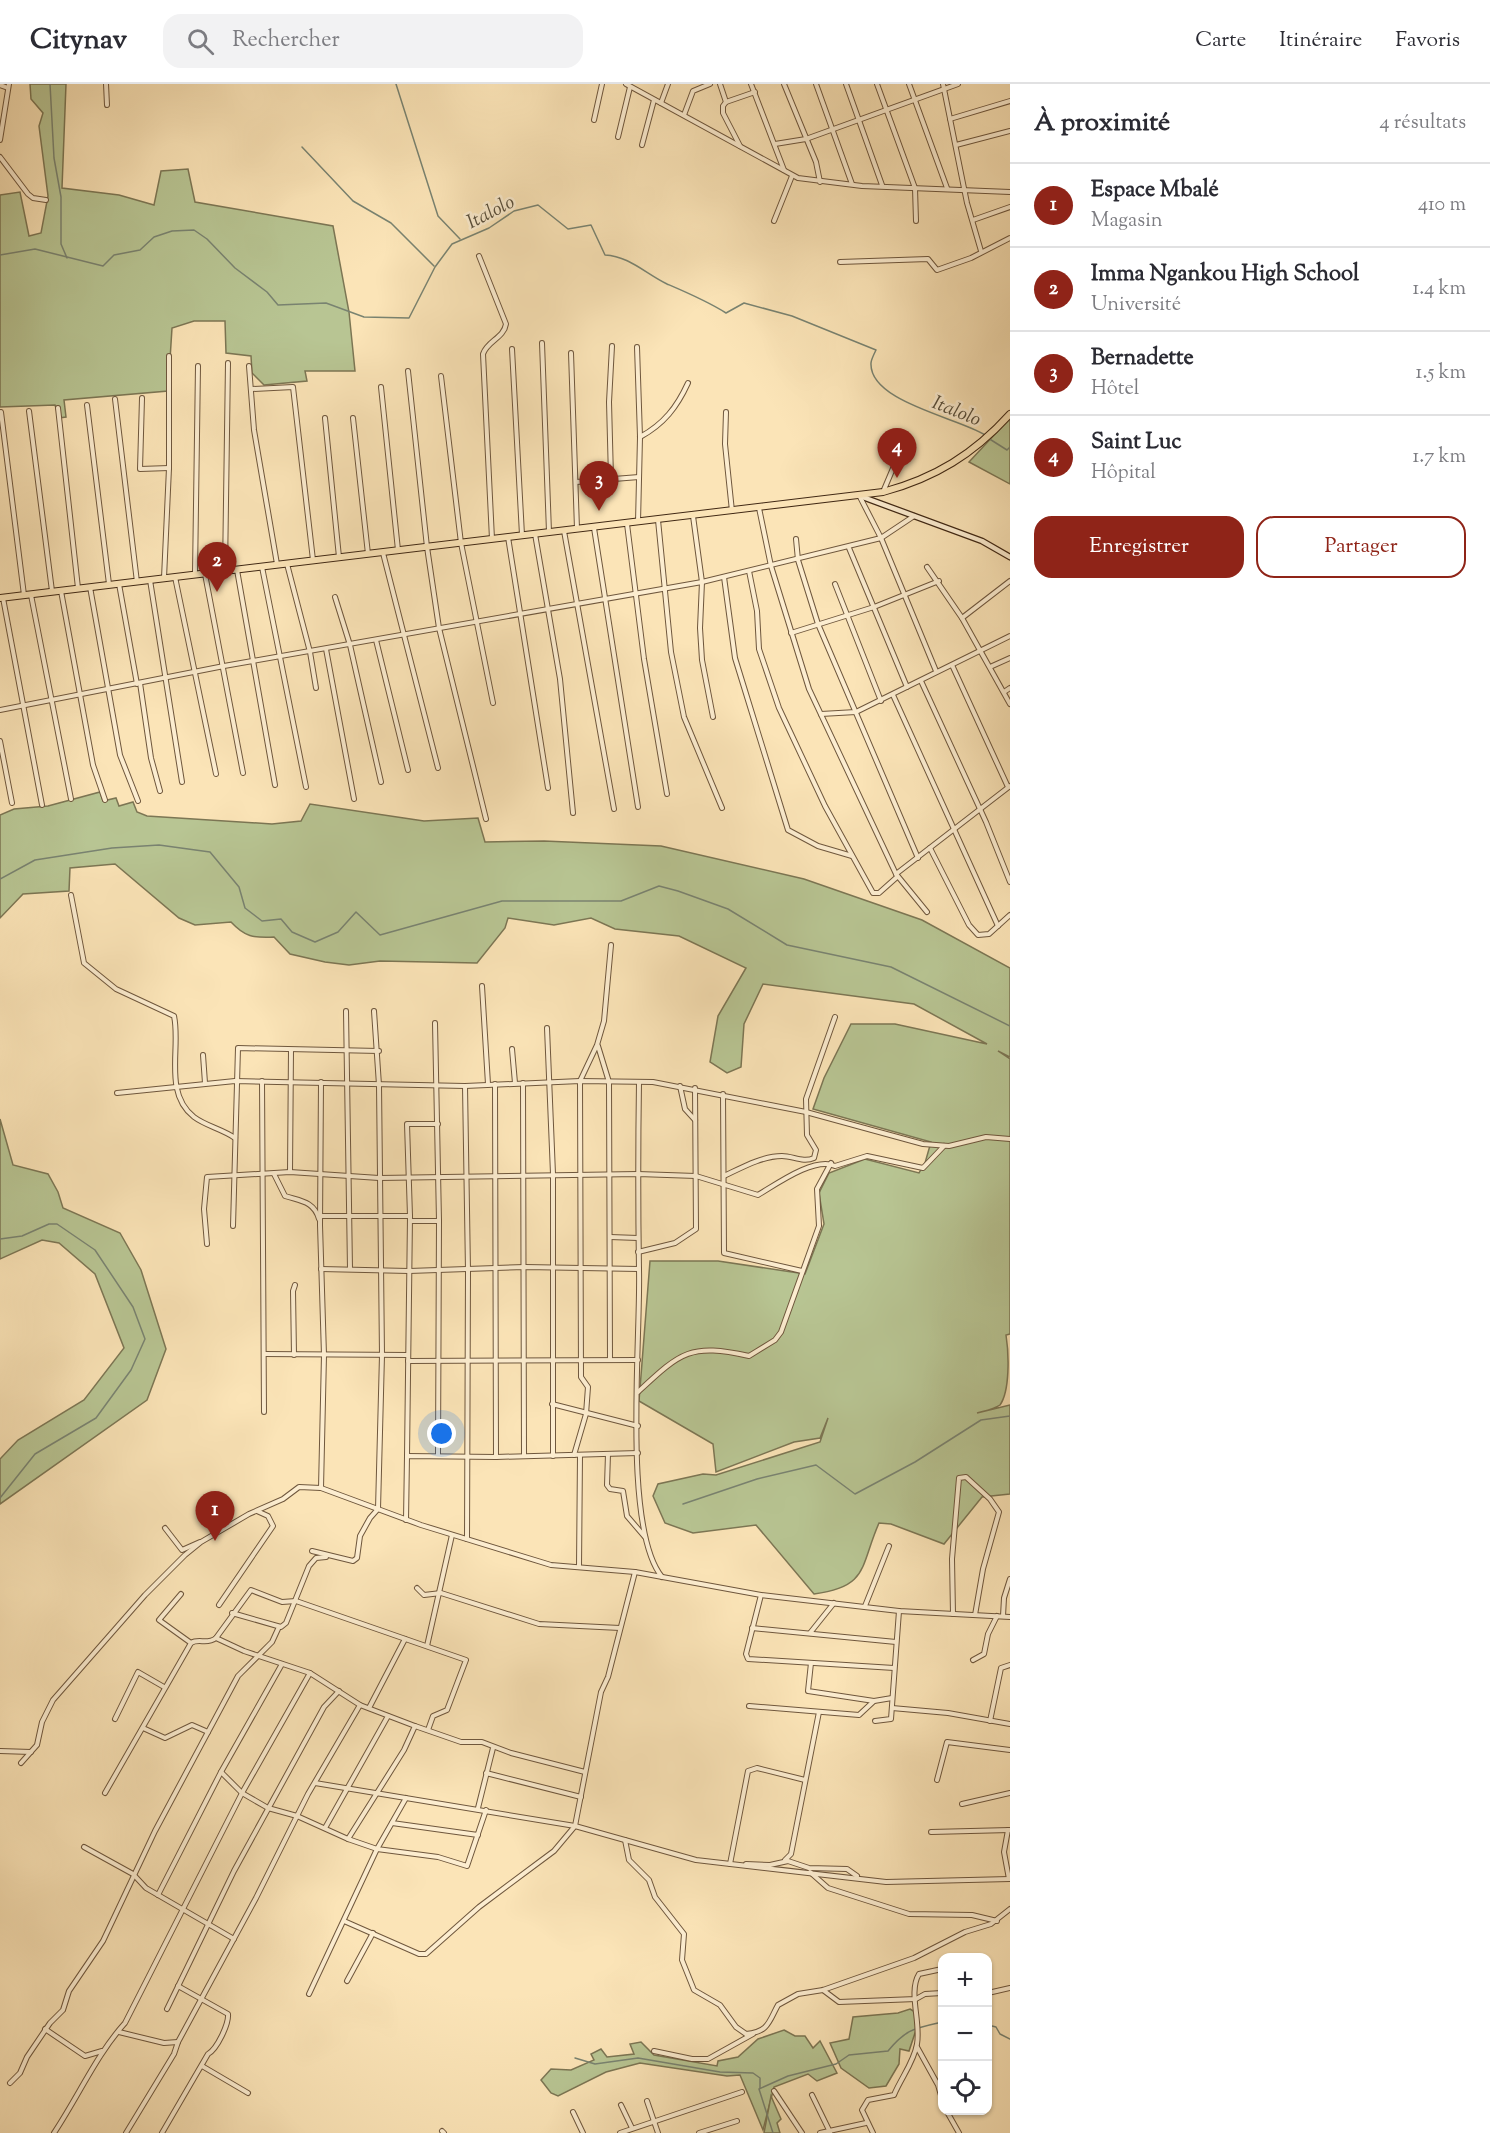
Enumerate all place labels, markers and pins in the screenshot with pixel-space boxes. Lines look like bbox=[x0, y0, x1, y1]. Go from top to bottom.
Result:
pin: 4 bbox=[878, 428, 916, 478]
pin: 3 bbox=[580, 462, 618, 511]
pin: 2 bbox=[198, 542, 236, 592]
pin: 1 bbox=[196, 1492, 234, 1541]

